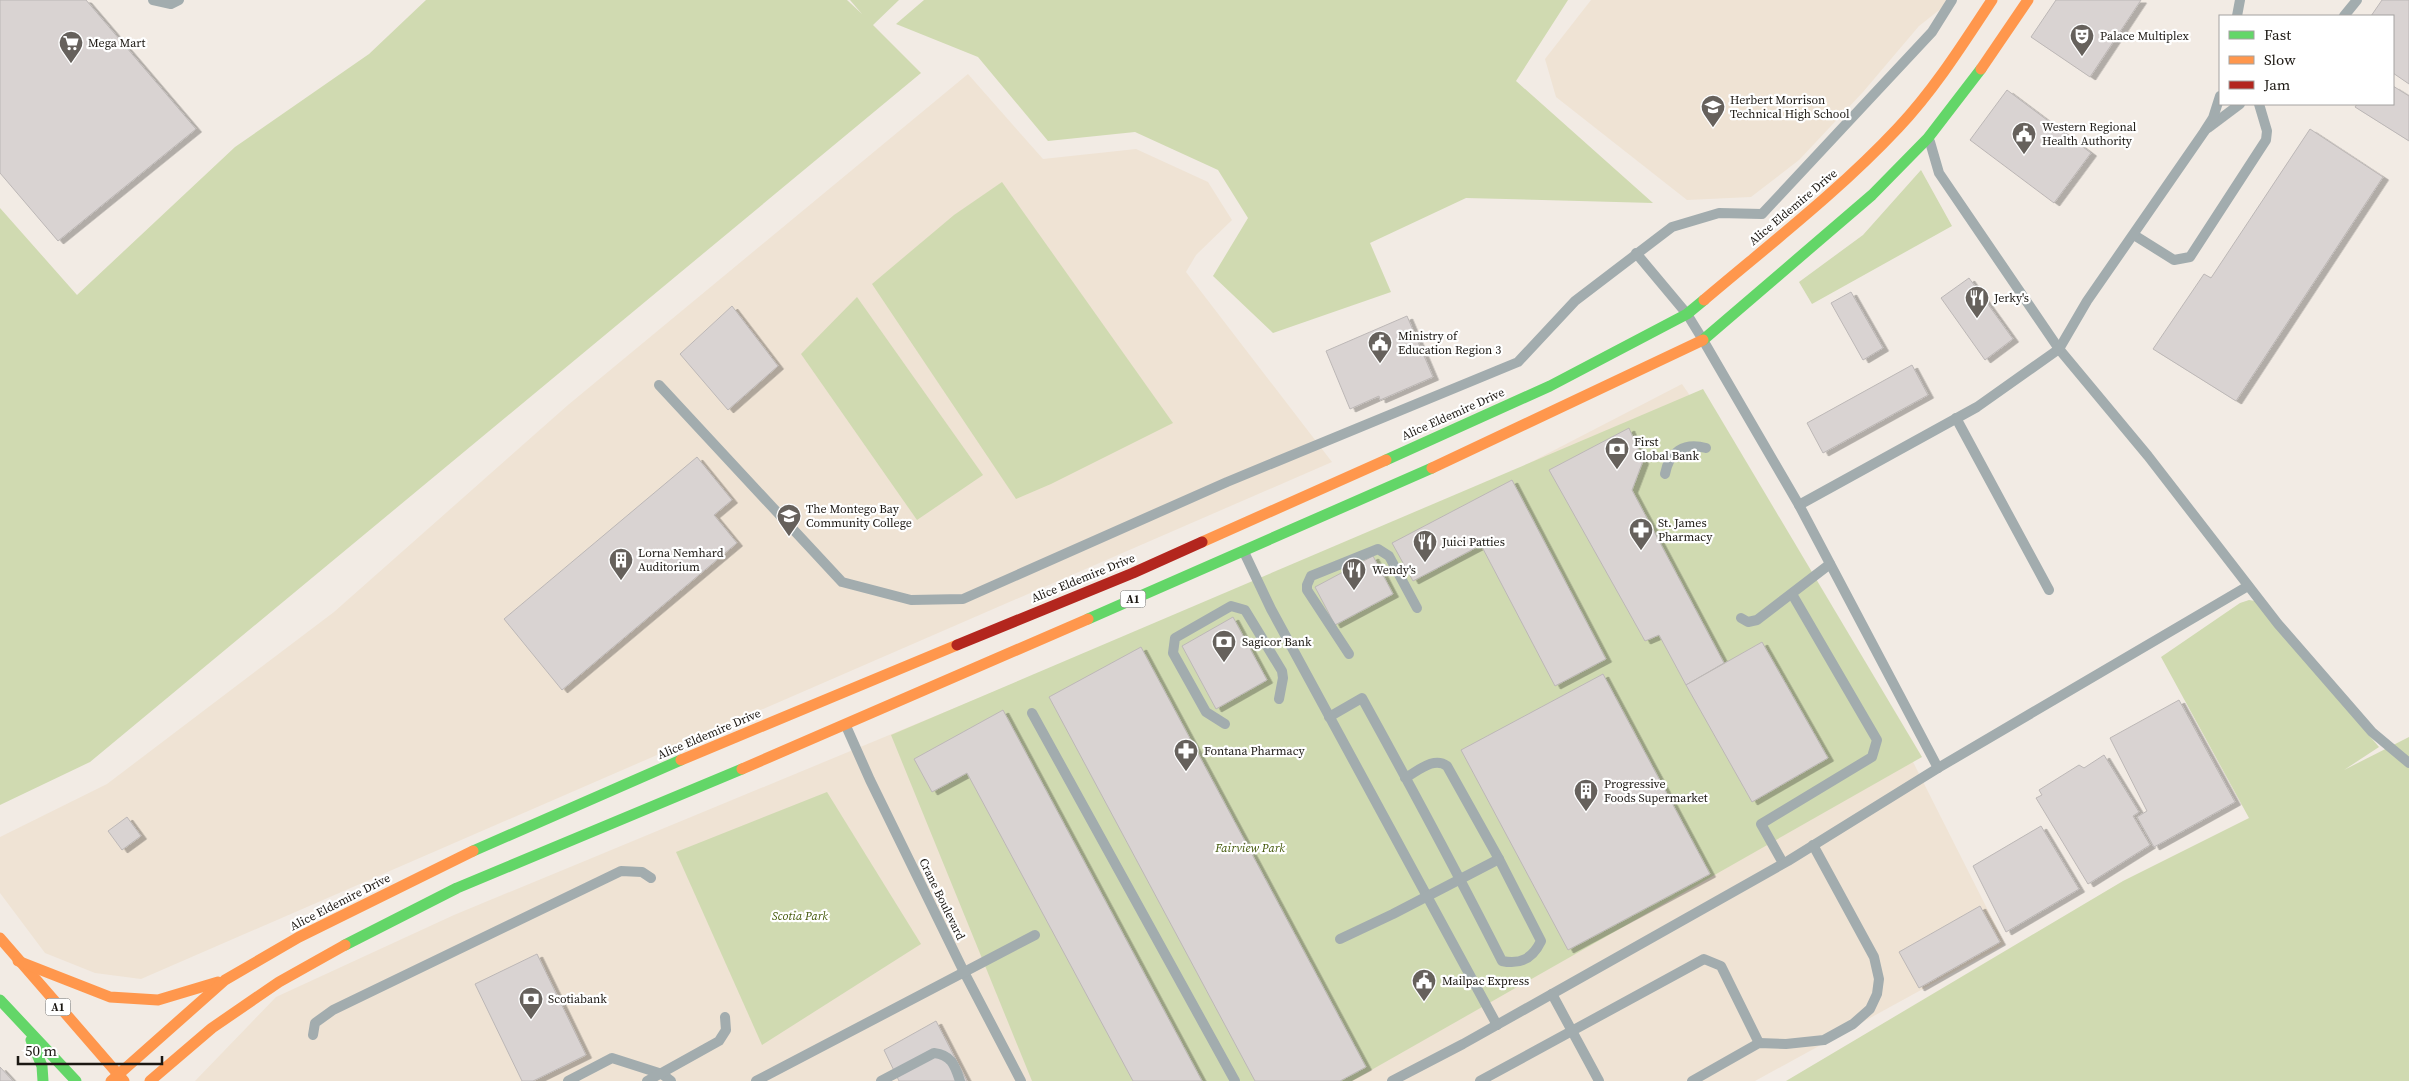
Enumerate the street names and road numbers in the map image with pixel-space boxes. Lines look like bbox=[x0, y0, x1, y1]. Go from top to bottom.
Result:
street label: Alice Eldemire Drive bbox=[1745, 165, 1841, 249]
street label: Alice Eldemire Drive bbox=[1399, 384, 1507, 444]
street label: Alice Eldemire Drive bbox=[1029, 550, 1137, 606]
road number: A1 bbox=[1120, 590, 1146, 608]
street label: Alice Eldemire Drive bbox=[655, 705, 763, 763]
street label: Crane Boulevard bbox=[915, 855, 969, 943]
street label: Alice Eldemire Drive bbox=[287, 870, 393, 934]
road number: A1 bbox=[46, 999, 70, 1016]

